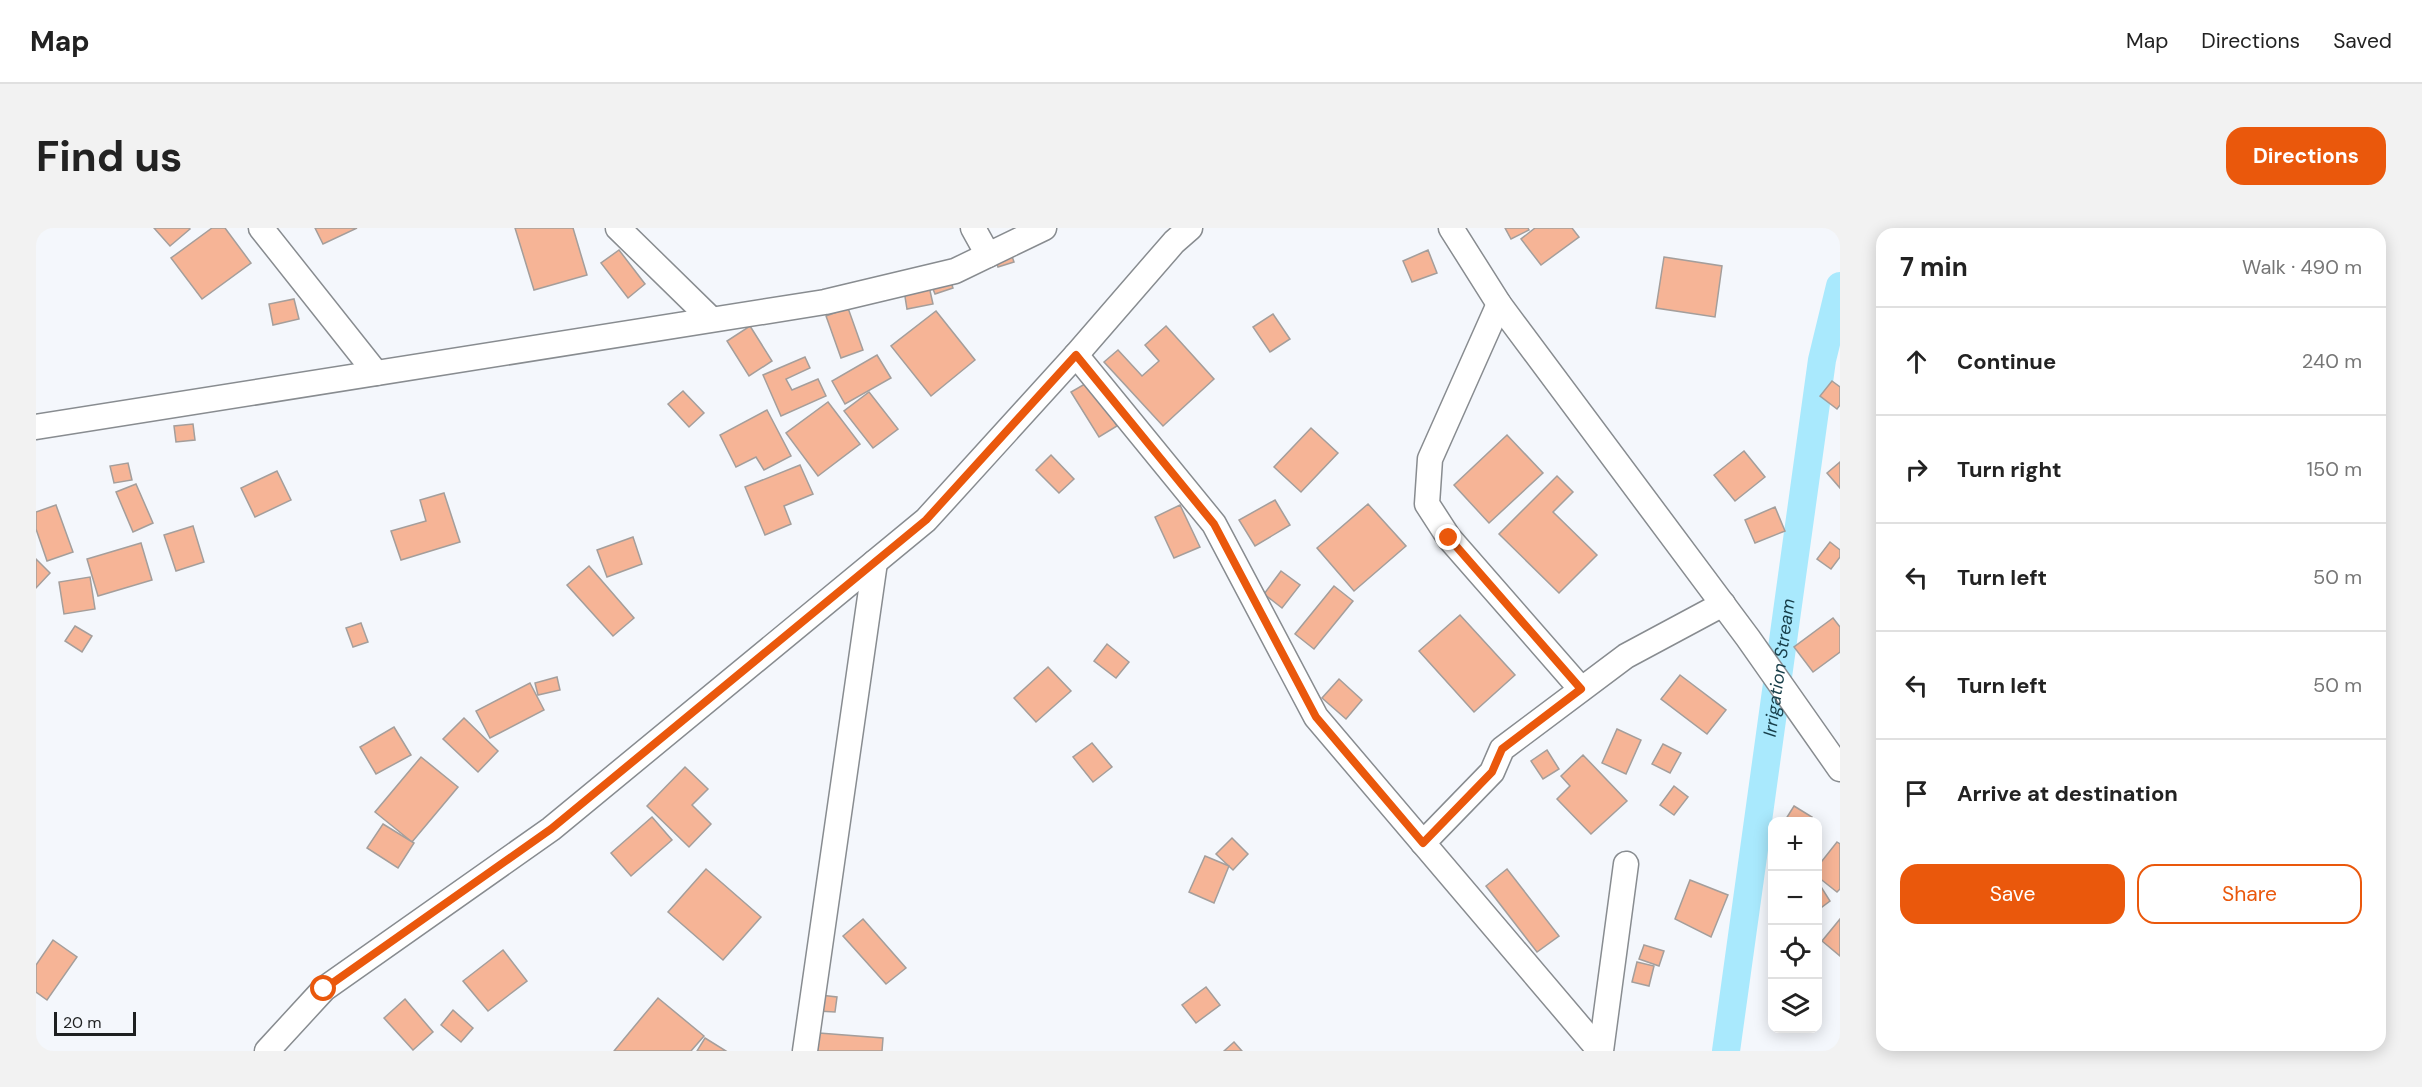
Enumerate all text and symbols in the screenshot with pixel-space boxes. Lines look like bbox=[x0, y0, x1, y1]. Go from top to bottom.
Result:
text: Map bbox=[30, 23, 90, 60]
text: Map bbox=[2126, 27, 2168, 55]
text: Directions bbox=[2201, 27, 2300, 55]
text: Saved bbox=[2333, 27, 2392, 55]
button: Directions bbox=[2226, 127, 2386, 185]
text: Find us bbox=[36, 129, 182, 184]
text: 7 min bbox=[1900, 250, 1968, 284]
text: Walk · 490 m bbox=[2242, 254, 2362, 280]
icon: ahead bbox=[1900, 345, 1933, 378]
text: Continue bbox=[1957, 347, 2056, 376]
text: 240 m bbox=[2302, 348, 2362, 374]
icon: right bbox=[1900, 453, 1933, 486]
text: Turn right bbox=[1957, 455, 2062, 484]
text: 150 m bbox=[2307, 456, 2362, 482]
route end bbox=[1435, 524, 1461, 550]
icon: left bbox=[1900, 561, 1933, 594]
text: Turn left bbox=[1957, 563, 2047, 592]
text: 50 m bbox=[2313, 564, 2362, 590]
water label: Irrigation Stream bbox=[1758, 597, 1801, 738]
icon: left bbox=[1900, 669, 1933, 702]
text: Turn left bbox=[1957, 671, 2047, 700]
text: 50 m bbox=[2313, 672, 2362, 698]
icon: arrive bbox=[1900, 777, 1933, 810]
text: Arrive at destination bbox=[1957, 779, 2178, 808]
map controls bbox=[1768, 817, 1822, 1033]
button: + bbox=[1768, 817, 1822, 871]
button: Save bbox=[1900, 864, 2125, 924]
button: Share bbox=[2137, 864, 2362, 924]
button: − bbox=[1768, 871, 1822, 925]
button: locate bbox=[1768, 925, 1822, 979]
route start bbox=[310, 975, 336, 1001]
button: layers bbox=[1768, 979, 1822, 1033]
scale bar bbox=[54, 1009, 136, 1036]
text: 20 m bbox=[63, 1012, 102, 1033]

